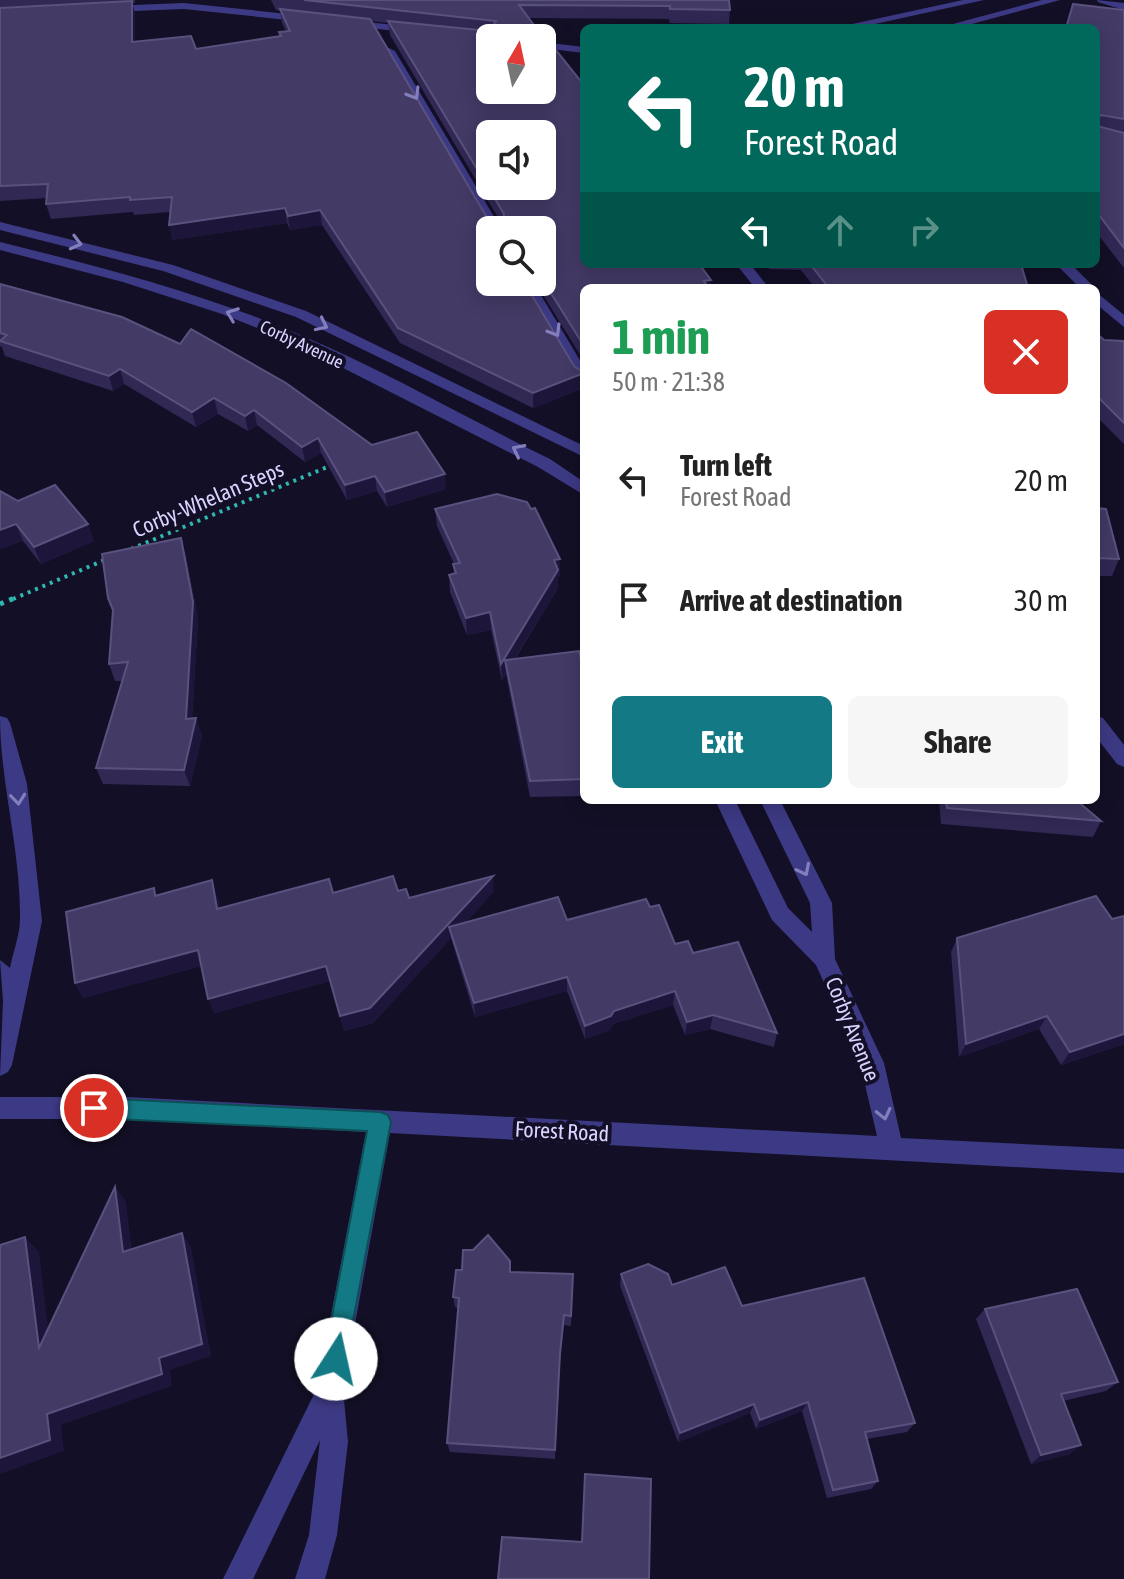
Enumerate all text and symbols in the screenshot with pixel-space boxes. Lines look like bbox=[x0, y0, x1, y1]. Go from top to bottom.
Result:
north arrow bbox=[476, 24, 556, 104]
map controls bbox=[476, 24, 556, 296]
text: 20 m bbox=[744, 55, 845, 119]
icon: left bbox=[612, 56, 716, 160]
one-way arrow bbox=[404, 85, 420, 100]
button: sound bbox=[476, 120, 556, 200]
text: Forest Road bbox=[744, 121, 898, 163]
icon: left bbox=[734, 208, 778, 252]
icon: ahead bbox=[818, 208, 862, 252]
icon: right bbox=[902, 208, 946, 252]
button: search bbox=[476, 216, 556, 296]
one-way arrow bbox=[69, 233, 82, 250]
one-way arrow bbox=[226, 307, 240, 324]
text: 1 min bbox=[612, 309, 710, 364]
button: close bbox=[984, 310, 1068, 394]
street label: Corby Avenue bbox=[257, 315, 347, 373]
one-way arrow bbox=[314, 315, 329, 331]
one-way arrow bbox=[545, 322, 561, 337]
text: 50 m · 21:38 bbox=[612, 367, 725, 397]
one-way arrow bbox=[511, 444, 526, 459]
text: Turn left bbox=[680, 448, 772, 482]
street label: Corby-Whelan Steps bbox=[129, 455, 288, 542]
icon: left bbox=[612, 458, 656, 502]
text: 20 m bbox=[1014, 463, 1068, 497]
text: Forest Road bbox=[680, 482, 792, 512]
icon: arrive bbox=[612, 578, 656, 622]
text: Arrive at destination bbox=[680, 583, 902, 617]
text: 30 m bbox=[1014, 583, 1068, 617]
button: Exit bbox=[612, 696, 832, 788]
button: Share bbox=[848, 696, 1068, 788]
one-way arrow bbox=[10, 793, 27, 806]
one-way arrow bbox=[795, 862, 810, 877]
street label: Corby Avenue bbox=[820, 973, 886, 1085]
pin bbox=[60, 1074, 128, 1142]
icon: arrive bbox=[72, 1086, 116, 1130]
one-way arrow bbox=[874, 1107, 891, 1121]
street label: Forest Road bbox=[514, 1116, 610, 1146]
position arrow bbox=[294, 1317, 378, 1401]

